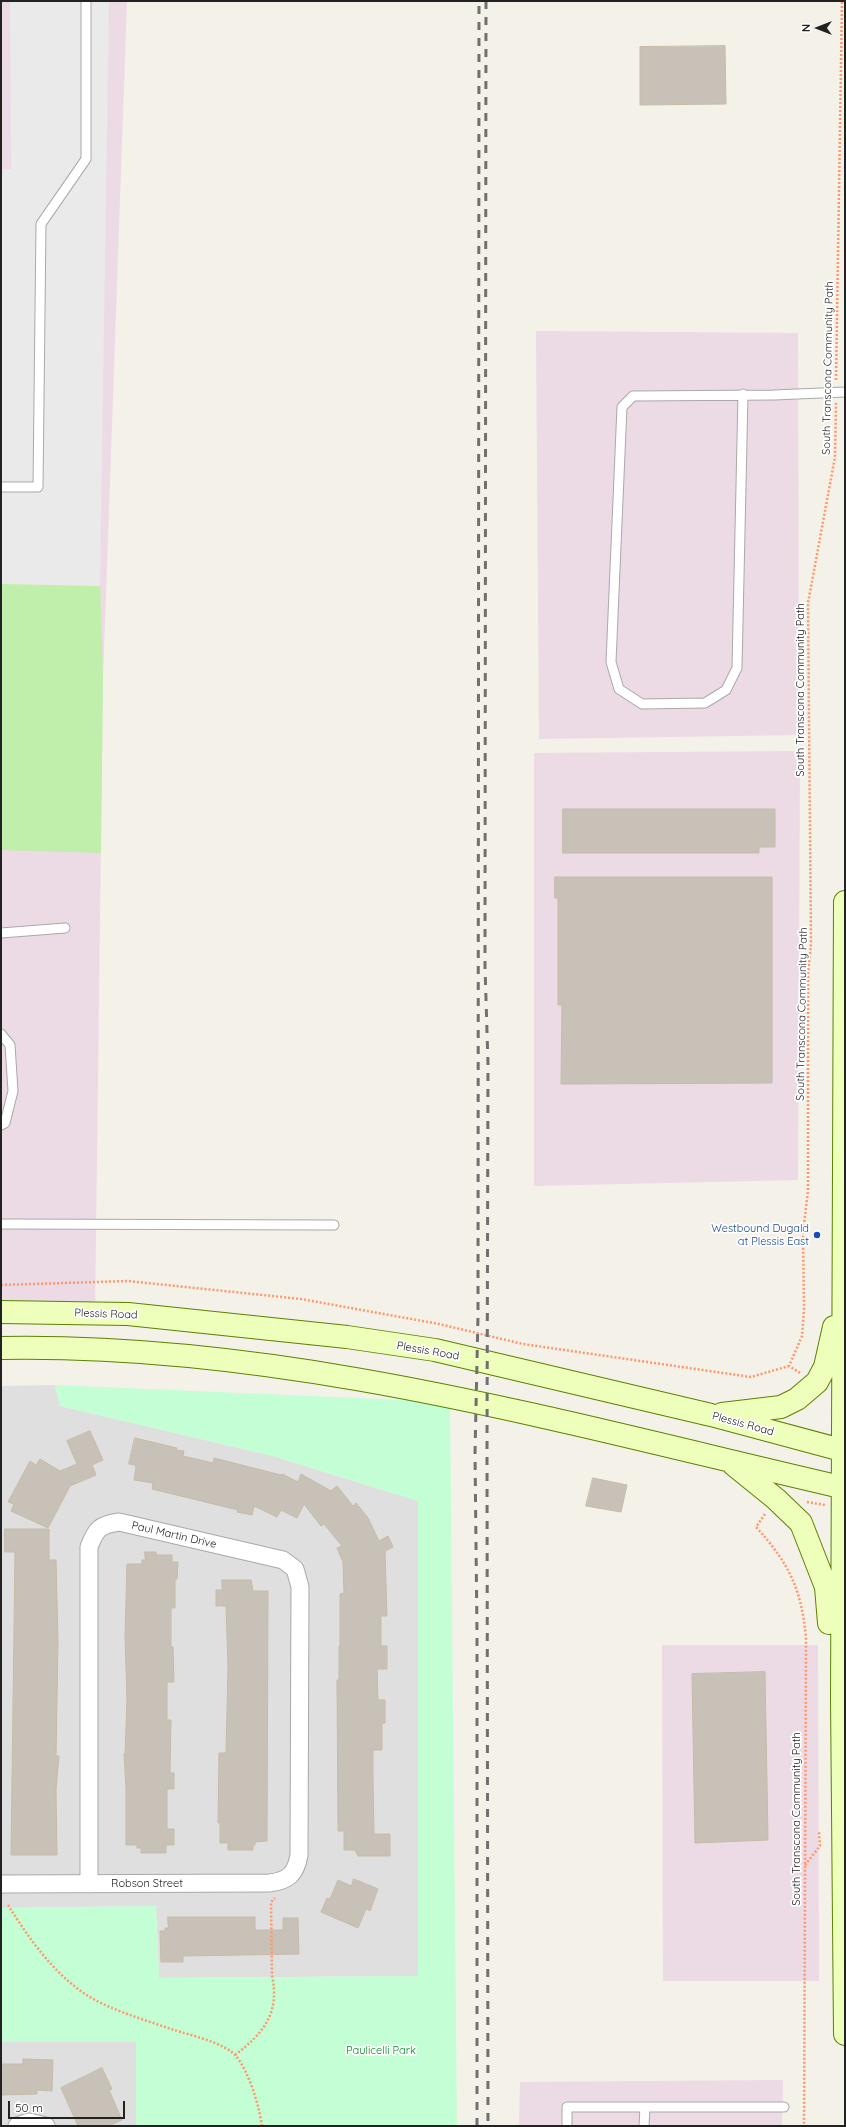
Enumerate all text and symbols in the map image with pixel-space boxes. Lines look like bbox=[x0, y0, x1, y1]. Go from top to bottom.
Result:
north arrow bbox=[798, 8, 838, 48]
text: N bbox=[799, 24, 813, 32]
street label: South Transcona Community Path bbox=[820, 281, 836, 455]
street label: South Transcona Community Path bbox=[794, 603, 808, 777]
street label: South Transcona Community Path bbox=[794, 927, 810, 1101]
place label: Westbound Dugald at Plessis East bbox=[711, 1222, 809, 1248]
marker: Westbound Dugald at Plessis East bbox=[812, 1230, 822, 1240]
street label: Plessis Road bbox=[74, 1306, 138, 1322]
street label: Plessis Road bbox=[396, 1339, 460, 1363]
street label: Plessis Road bbox=[711, 1409, 775, 1439]
street label: Paul Martin Drive bbox=[130, 1519, 218, 1551]
street label: South Transcona Community Path bbox=[790, 1732, 804, 1906]
street label: Robson Street bbox=[111, 1877, 183, 1891]
park label: Paulicelli Park bbox=[346, 2044, 416, 2058]
scale bar bbox=[10, 2093, 127, 2119]
text: 50 m bbox=[15, 2100, 43, 2115]

